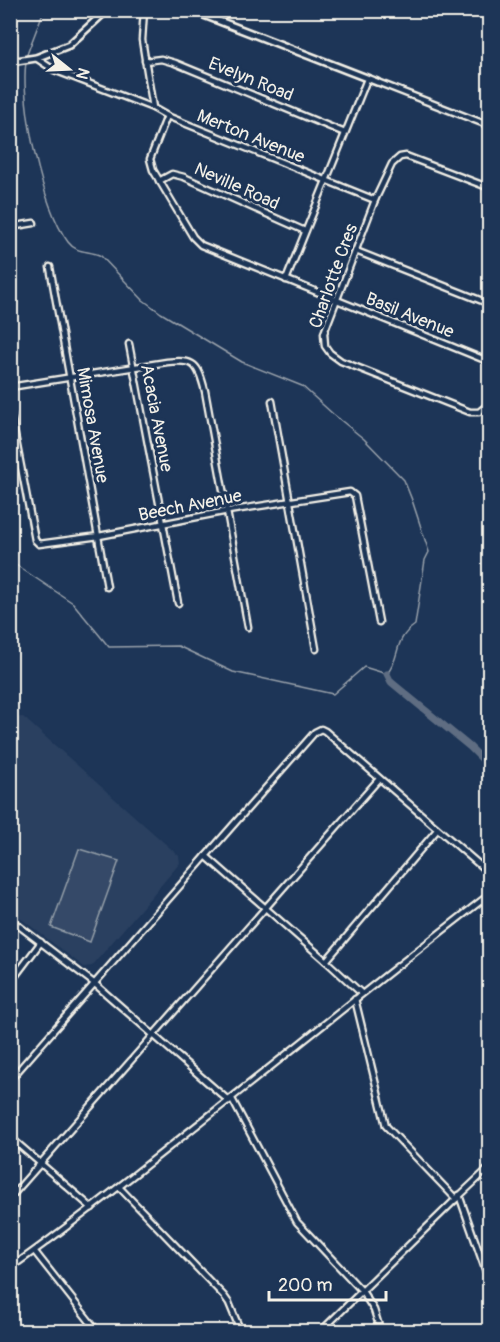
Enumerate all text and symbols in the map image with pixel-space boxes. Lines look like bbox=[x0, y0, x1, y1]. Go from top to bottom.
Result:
north arrow bbox=[39, 39, 99, 99]
street label: Evelyn Road bbox=[205, 52, 297, 107]
text: N bbox=[71, 65, 93, 82]
street label: Merton Avenue bbox=[193, 104, 308, 169]
street label: Neville Road bbox=[191, 157, 283, 215]
street label: Charlotte Cres bbox=[304, 221, 363, 332]
street label: Basil Avenue bbox=[362, 287, 457, 344]
street label: Acacia Avenue bbox=[135, 362, 178, 474]
street label: Mimosa Avenue bbox=[71, 365, 114, 485]
street label: Beech Avenue bbox=[136, 484, 244, 527]
scale bar bbox=[269, 1264, 386, 1302]
text: 200 m bbox=[278, 1274, 333, 1297]

